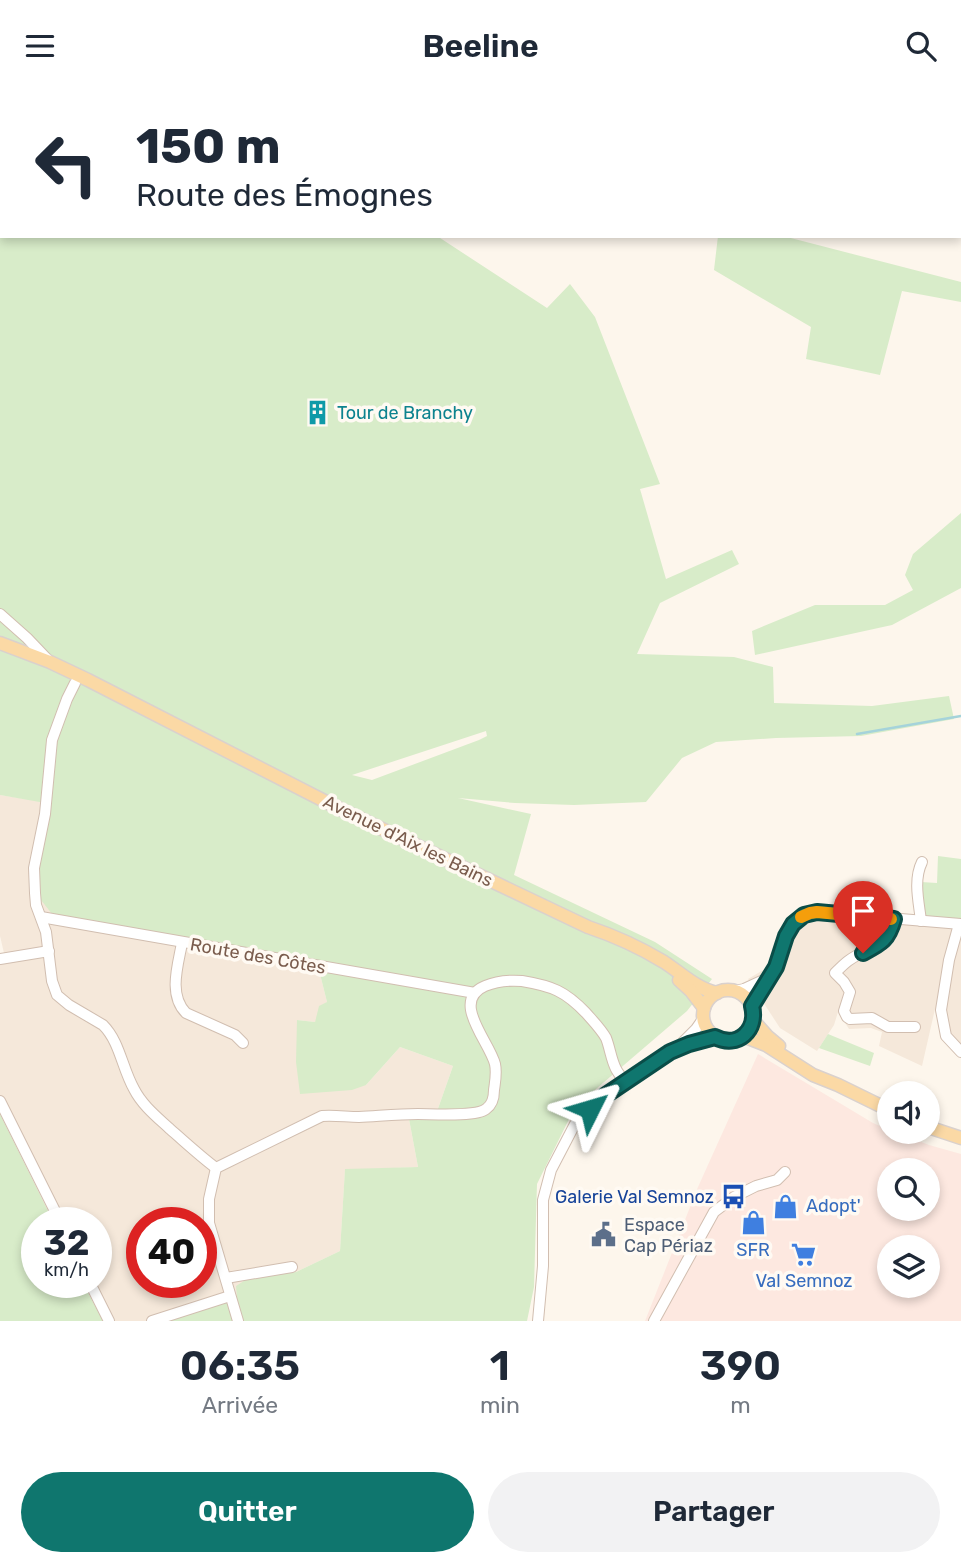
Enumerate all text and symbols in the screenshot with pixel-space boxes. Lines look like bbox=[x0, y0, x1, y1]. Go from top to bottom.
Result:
icon: menu bbox=[21, 27, 59, 65]
text: Beeline bbox=[422, 27, 539, 65]
icon: search bbox=[902, 27, 940, 65]
text: 150 m bbox=[136, 117, 281, 175]
icon: left bbox=[21, 119, 112, 210]
text: Route des Émognes bbox=[136, 176, 433, 214]
building icon: Tour de Branchy bbox=[303, 399, 331, 427]
place label: Tour de Branchy bbox=[337, 402, 473, 424]
street label: Avenue d'Aix les Bains bbox=[320, 790, 496, 892]
pin bbox=[833, 881, 893, 953]
icon: arrive bbox=[844, 892, 882, 930]
street label: Route des Côtes bbox=[188, 933, 328, 979]
position arrow bbox=[553, 1072, 627, 1146]
map controls bbox=[877, 1081, 940, 1298]
button: sound bbox=[877, 1081, 940, 1144]
button: search bbox=[877, 1158, 940, 1221]
bus stop icon: Galerie Val Semnoz bbox=[720, 1183, 748, 1211]
place label: Galerie Val Semnoz bbox=[555, 1186, 714, 1208]
shop icon: Adopt' bbox=[772, 1192, 800, 1220]
place label: Adopt' bbox=[806, 1195, 861, 1217]
speed limit sign: 40 bbox=[126, 1207, 217, 1298]
shop icon: SFR bbox=[739, 1209, 767, 1237]
place label: Espace Cap Périaz bbox=[624, 1214, 713, 1257]
public building icon: Espace Cap Périaz bbox=[590, 1221, 618, 1249]
text: 32 bbox=[44, 1222, 89, 1264]
button: layers bbox=[877, 1235, 940, 1298]
place label: SFR bbox=[736, 1239, 770, 1261]
supermarket icon: Val Semnoz bbox=[790, 1240, 818, 1268]
text: km/h bbox=[44, 1259, 89, 1281]
place label: Val Semnoz bbox=[755, 1270, 853, 1292]
text: 06:35 bbox=[180, 1341, 300, 1391]
text: 1 bbox=[490, 1341, 510, 1391]
text: 390 bbox=[700, 1341, 781, 1391]
text: Arrivée bbox=[202, 1391, 278, 1419]
text: min bbox=[480, 1391, 520, 1419]
text: m bbox=[730, 1391, 751, 1419]
button: Quitter bbox=[21, 1472, 474, 1552]
button: Partager bbox=[488, 1472, 940, 1552]

